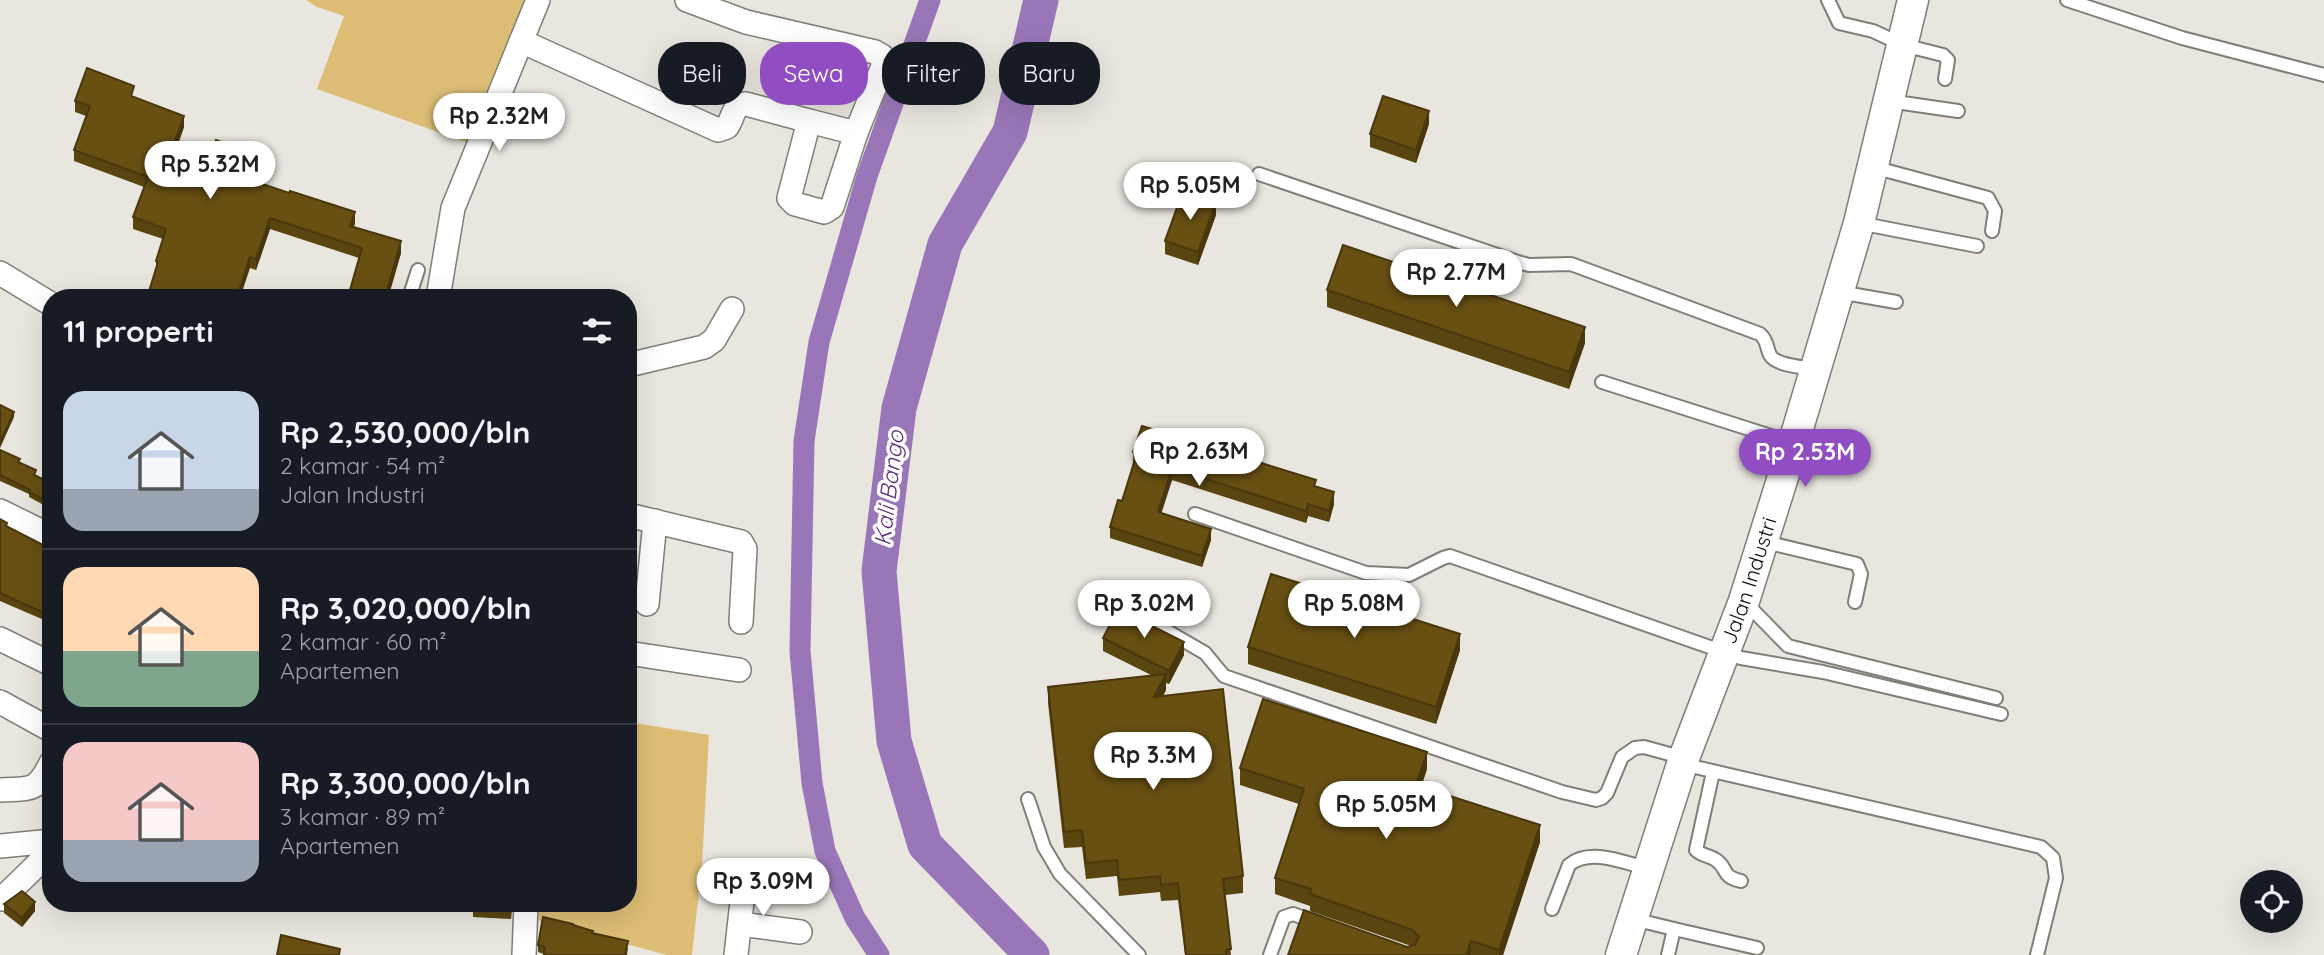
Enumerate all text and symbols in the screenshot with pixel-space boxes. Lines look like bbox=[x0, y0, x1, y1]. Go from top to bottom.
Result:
chip: Beli bbox=[658, 42, 746, 105]
chip: Sewa bbox=[760, 42, 868, 105]
chip: Filter bbox=[882, 42, 985, 105]
chip: Baru bbox=[999, 42, 1100, 105]
pin: Rp 2.32M bbox=[427, 94, 571, 153]
text: Rp 2.32M bbox=[449, 101, 549, 130]
pin: Rp 5.32M bbox=[138, 142, 282, 201]
text: Rp 5.32M bbox=[160, 149, 260, 178]
pin: Rp 5.05M bbox=[1118, 162, 1262, 222]
text: Rp 5.05M bbox=[1140, 170, 1240, 199]
pin: Rp 2.77M bbox=[1384, 250, 1528, 309]
text: Rp 2.77M bbox=[1406, 257, 1506, 286]
text: 11 properti bbox=[63, 312, 214, 350]
icon: filters bbox=[578, 312, 616, 350]
text: Rp 2,530,000/bln bbox=[280, 413, 530, 451]
icon: home bbox=[119, 419, 203, 503]
water label: Kali Bango bbox=[867, 428, 910, 547]
pin: Rp 2.63M bbox=[1127, 428, 1271, 488]
pin: Rp 2.53M bbox=[1733, 430, 1877, 489]
text: Rp 2.63M bbox=[1149, 436, 1249, 465]
text: Rp 2.53M bbox=[1755, 437, 1855, 466]
text: 2 kamar · 54 m² bbox=[280, 451, 445, 480]
text: Jalan Industri bbox=[280, 480, 425, 509]
street label: Jalan Industri bbox=[1715, 514, 1782, 647]
pin: Rp 3.02M bbox=[1072, 580, 1216, 640]
pin: Rp 5.08M bbox=[1282, 580, 1426, 640]
text: Rp 3.02M bbox=[1094, 588, 1194, 617]
text: Rp 5.08M bbox=[1304, 588, 1404, 617]
text: Rp 3,020,000/bln bbox=[280, 589, 532, 627]
icon: home bbox=[119, 595, 203, 679]
text: 2 kamar · 60 m² bbox=[280, 627, 447, 656]
text: Apartemen bbox=[280, 656, 400, 685]
pin: Rp 3.3M bbox=[1088, 732, 1218, 792]
text: Rp 3.3M bbox=[1110, 740, 1196, 769]
text: Rp 3,300,000/bln bbox=[280, 764, 531, 802]
icon: home bbox=[119, 770, 203, 854]
pin: Rp 5.05M bbox=[1314, 782, 1458, 841]
text: Rp 5.05M bbox=[1336, 789, 1436, 818]
text: 3 kamar · 89 m² bbox=[280, 802, 445, 831]
text: Apartemen bbox=[280, 831, 400, 860]
pin: Rp 3.09M bbox=[691, 858, 835, 918]
text: Rp 3.09M bbox=[713, 866, 813, 895]
map controls bbox=[2240, 870, 2303, 933]
button: locate bbox=[2240, 870, 2303, 933]

